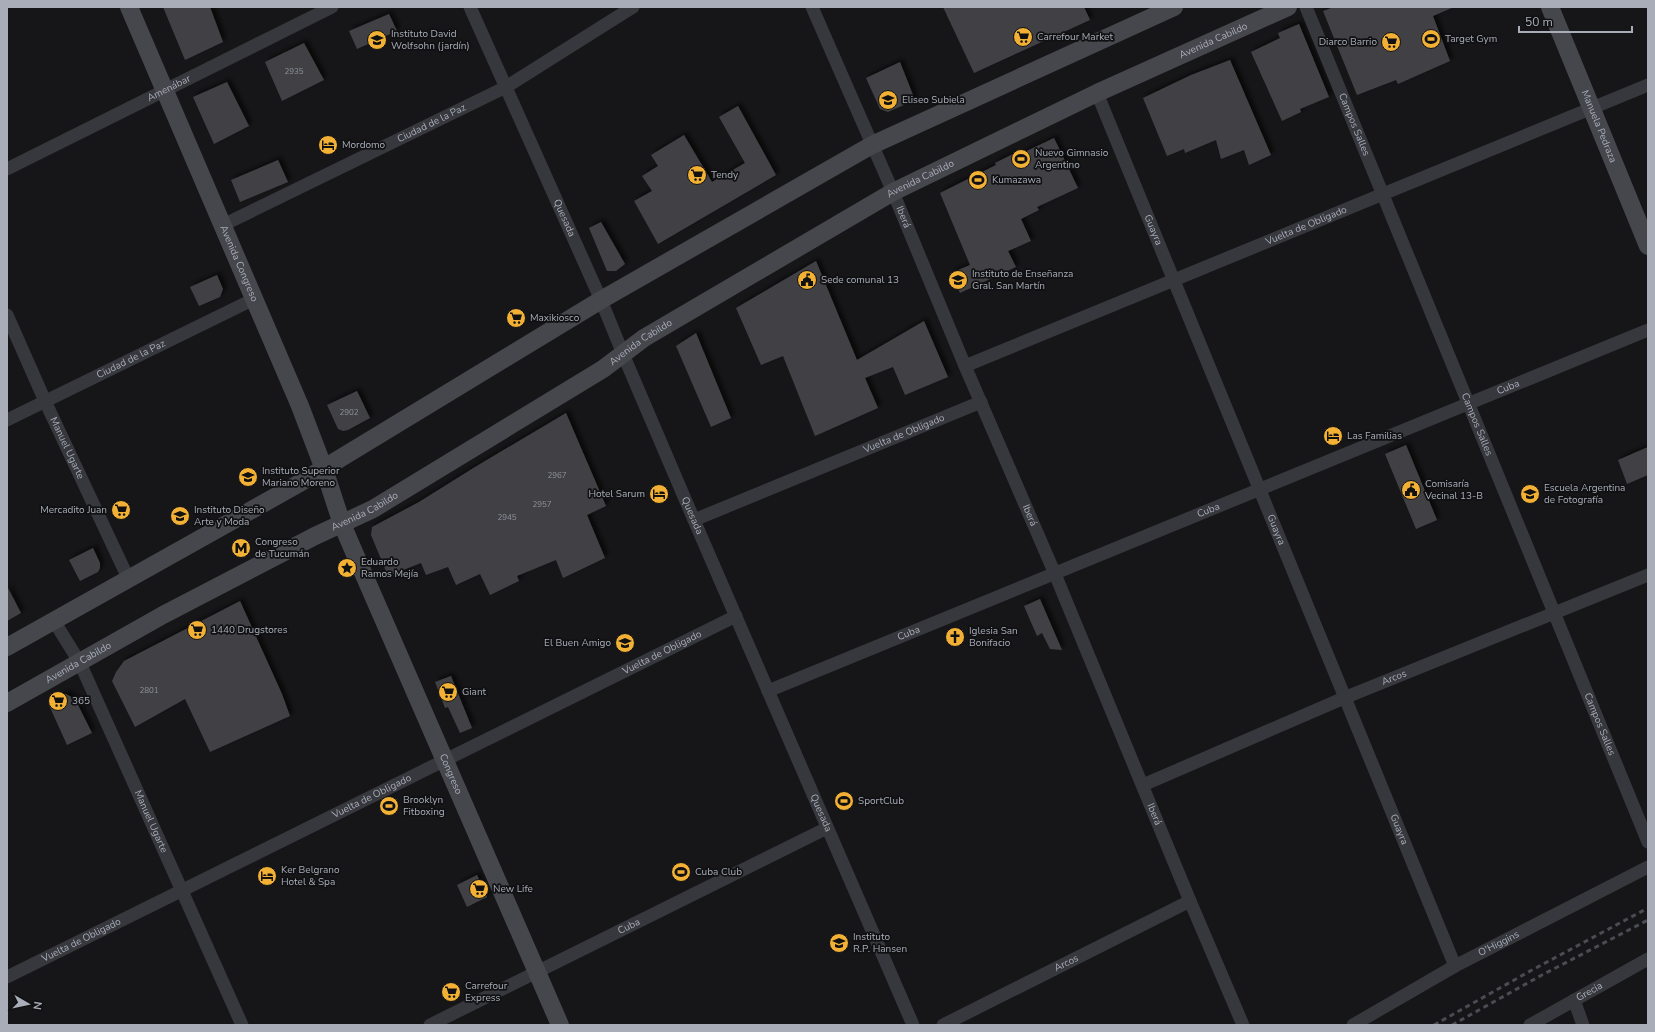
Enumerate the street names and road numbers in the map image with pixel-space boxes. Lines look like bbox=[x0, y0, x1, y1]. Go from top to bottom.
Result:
street label: Avenida Cabildo bbox=[1177, 19, 1250, 62]
street label: Amenábar bbox=[145, 71, 193, 105]
street label: Manuela Pedraza bbox=[1578, 88, 1620, 165]
street label: Campos Salles bbox=[1335, 91, 1373, 158]
street label: Ciudad de la Paz bbox=[395, 100, 469, 146]
street label: Avenida Cabildo bbox=[884, 156, 957, 201]
street label: Quesada bbox=[550, 197, 579, 239]
street label: Vuelta de Obligado bbox=[1263, 202, 1349, 249]
street label: Iberá bbox=[893, 204, 914, 230]
street label: Guayra bbox=[1141, 212, 1166, 247]
street label: Avenida Congreso bbox=[216, 223, 262, 304]
street label: Avenida Cabildo bbox=[606, 316, 675, 369]
street label: Ciudad de la Paz bbox=[94, 336, 168, 382]
street label: Cuba bbox=[1495, 376, 1522, 398]
street label: Campos Salles bbox=[1458, 391, 1496, 458]
street label: Vuelta de Obligado bbox=[860, 411, 947, 457]
street label: Manuel Ugarte bbox=[46, 415, 88, 481]
street label: Avenida Cabildo bbox=[329, 488, 401, 534]
street label: Quesada bbox=[678, 494, 706, 537]
street label: Cuba bbox=[1195, 499, 1222, 521]
street label: Iberá bbox=[1019, 502, 1041, 528]
street label: Guayra bbox=[1264, 512, 1289, 547]
street label: Cuba bbox=[895, 622, 922, 644]
street label: Vuelta de Obligado bbox=[619, 627, 704, 679]
street label: Avenida Cabildo bbox=[43, 638, 114, 687]
street label: Arcos bbox=[1379, 666, 1409, 689]
street label: Campos Salles bbox=[1581, 691, 1619, 758]
street label: Congreso bbox=[436, 752, 466, 797]
street label: Vuelta de Obligado bbox=[329, 771, 414, 822]
street label: Manuel Ugarte bbox=[131, 788, 171, 855]
street label: Quesada bbox=[807, 792, 835, 834]
street label: Iberá bbox=[1143, 801, 1165, 828]
street label: Guayra bbox=[1386, 812, 1412, 847]
street label: Vuelta de Obligado bbox=[39, 914, 124, 966]
street label: Cuba bbox=[615, 915, 642, 938]
street label: O'Higgins bbox=[1476, 927, 1522, 960]
street label: Arcos bbox=[1052, 951, 1081, 975]
street label: Grecia bbox=[1574, 979, 1605, 1005]

